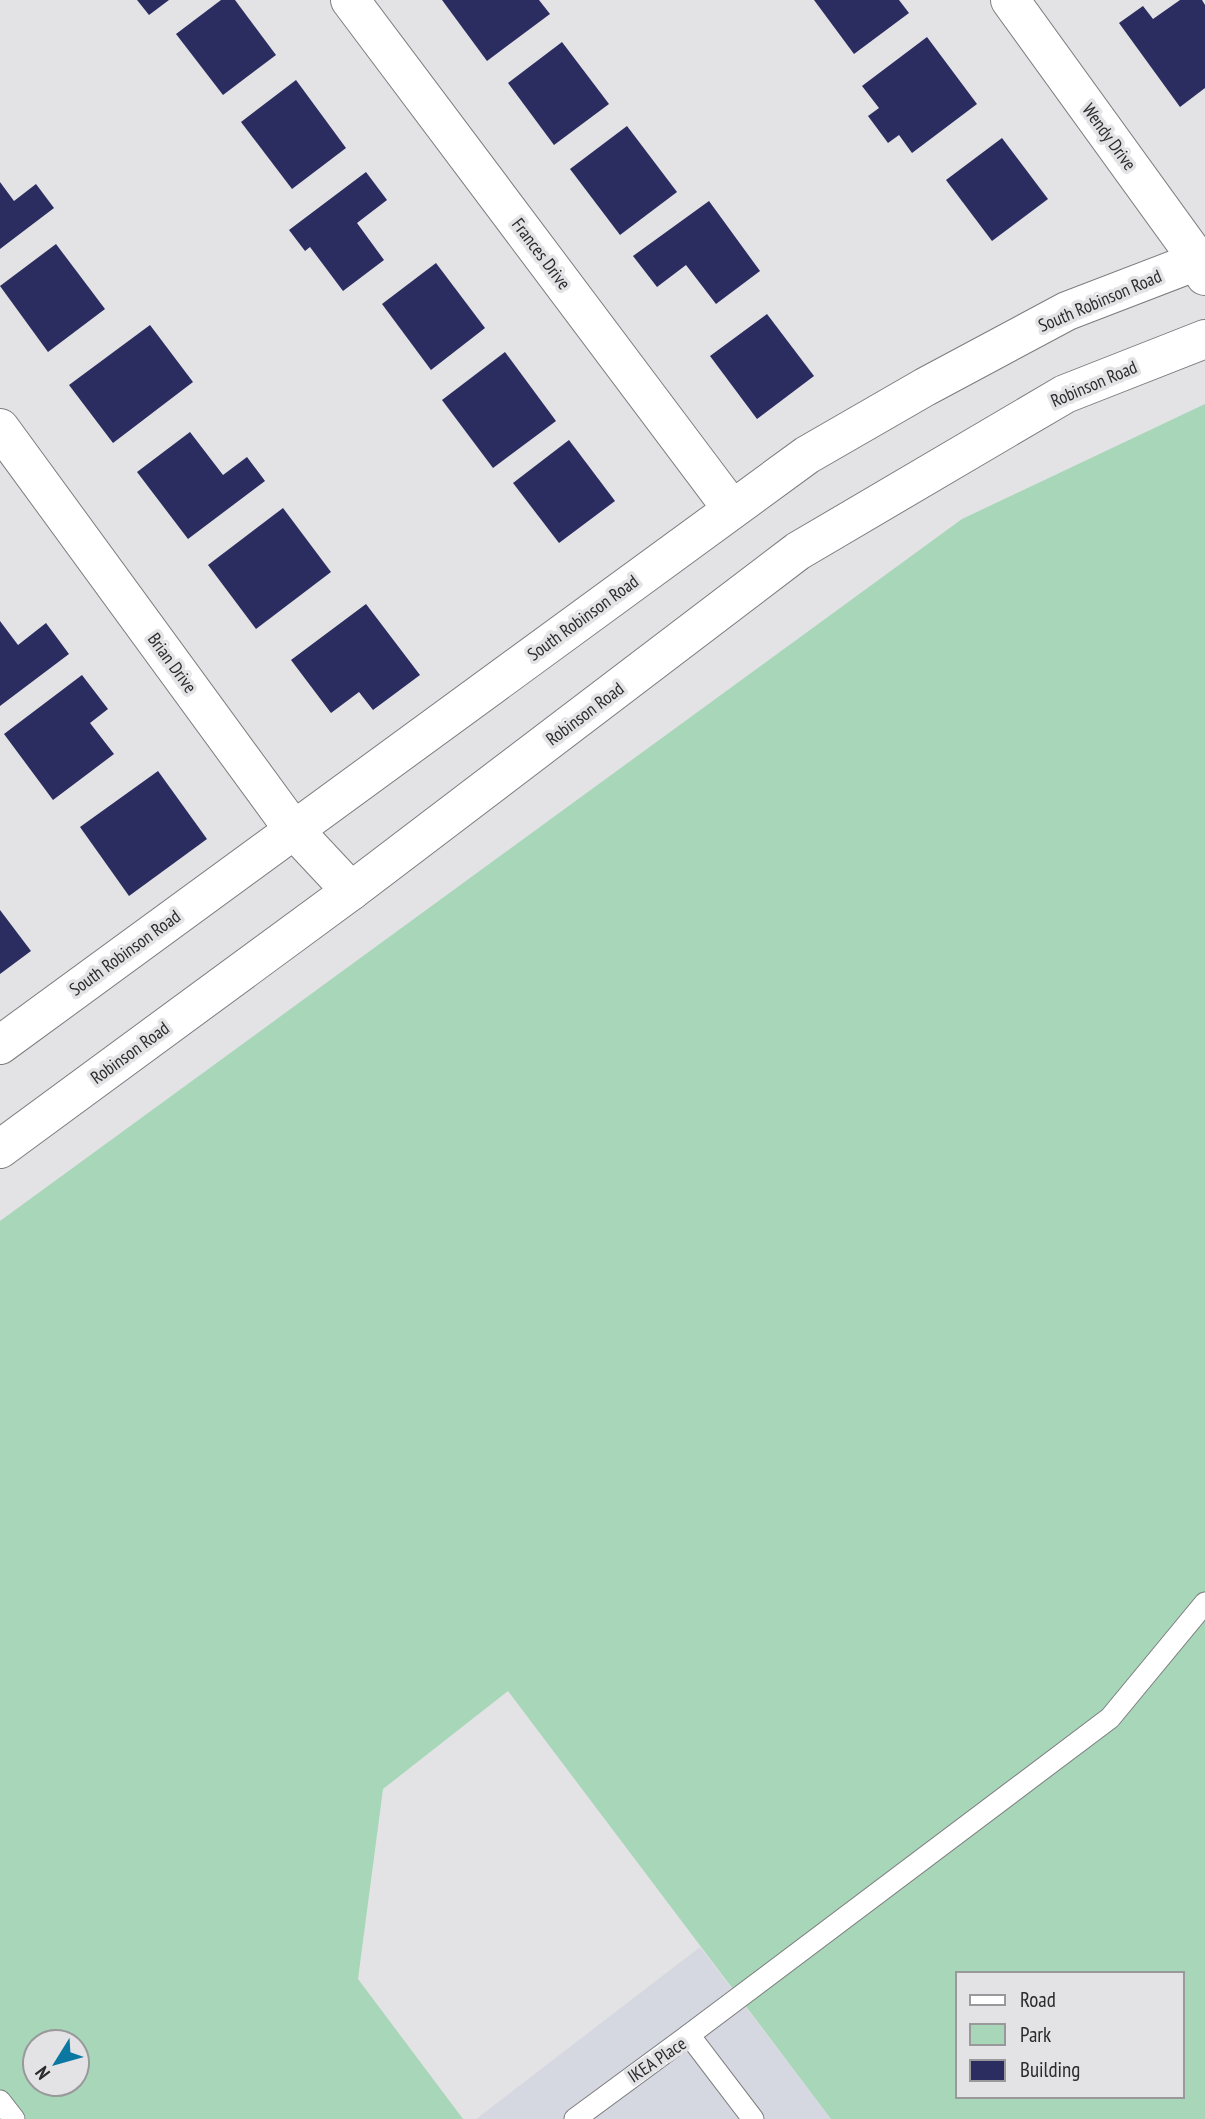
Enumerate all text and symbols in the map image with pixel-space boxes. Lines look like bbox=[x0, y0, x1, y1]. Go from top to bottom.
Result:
street label: Wendy Drive bbox=[1077, 99, 1141, 175]
street label: Frances Drive bbox=[507, 213, 576, 294]
street label: South Robinson Road bbox=[1035, 264, 1165, 337]
street label: Robinson Road bbox=[1047, 355, 1140, 412]
street label: South Robinson Road bbox=[523, 570, 643, 666]
street label: Brian Drive bbox=[143, 628, 202, 697]
street label: Robinson Road bbox=[541, 677, 628, 750]
street label: South Robinson Road bbox=[65, 905, 185, 1001]
street label: Robinson Road bbox=[86, 1016, 174, 1089]
legend bbox=[956, 1972, 1184, 2098]
text: Road bbox=[1020, 1986, 1056, 2013]
text: Park bbox=[1020, 2021, 1051, 2048]
north arrow bbox=[21, 2028, 91, 2098]
street label: IKEA Place bbox=[623, 2032, 690, 2087]
text: Building bbox=[1020, 2056, 1080, 2083]
text: N bbox=[30, 2062, 55, 2085]

